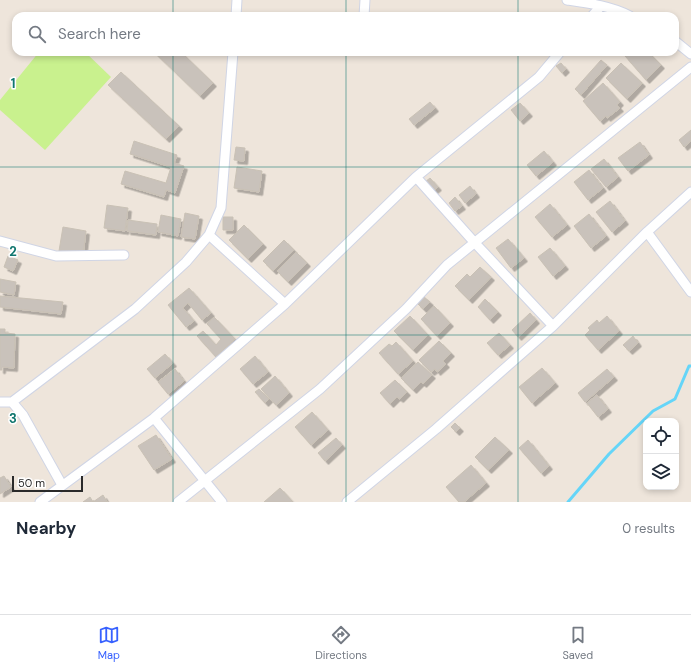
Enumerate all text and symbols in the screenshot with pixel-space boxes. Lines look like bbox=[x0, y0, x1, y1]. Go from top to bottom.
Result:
search box bbox=[12, 12, 679, 56]
icon: search bbox=[26, 23, 48, 45]
text: Search here bbox=[58, 24, 141, 44]
text: 1 bbox=[11, 75, 15, 92]
text: 2 bbox=[9, 243, 17, 260]
text: 3 bbox=[9, 410, 17, 427]
map controls bbox=[643, 418, 679, 490]
button: locate bbox=[643, 418, 679, 454]
button: layers bbox=[643, 454, 679, 490]
scale bar bbox=[12, 474, 83, 493]
text: 50 m bbox=[18, 476, 45, 490]
text: Nearby bbox=[16, 517, 76, 539]
text: 0 results bbox=[622, 520, 675, 537]
tab: Map bbox=[98, 624, 120, 662]
tab: Directions bbox=[315, 624, 367, 662]
tab: Saved bbox=[562, 624, 593, 662]

